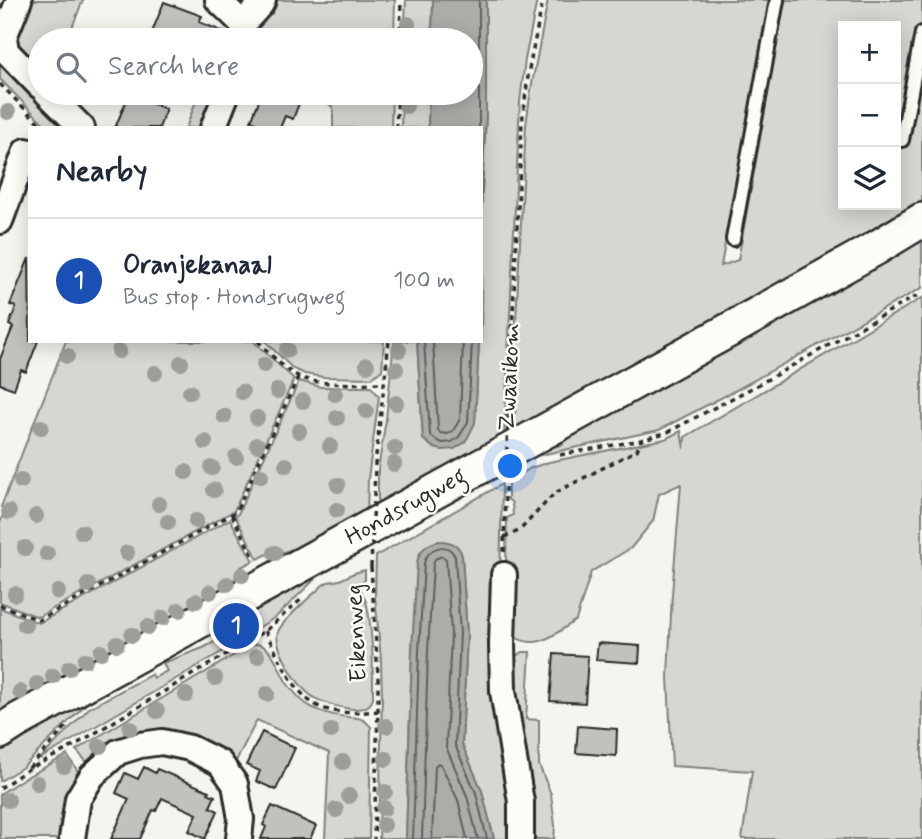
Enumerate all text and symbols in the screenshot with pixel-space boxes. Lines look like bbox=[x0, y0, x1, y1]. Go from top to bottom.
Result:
map controls bbox=[838, 21, 901, 210]
button: + bbox=[838, 21, 901, 84]
search box bbox=[28, 28, 483, 105]
icon: search bbox=[52, 48, 90, 86]
text: Search here bbox=[108, 50, 239, 84]
button: − bbox=[838, 84, 901, 147]
button: layers bbox=[838, 147, 901, 210]
text: Nearby bbox=[56, 152, 147, 191]
text: Oranjekanaal bbox=[123, 249, 272, 283]
text: 1 bbox=[74, 266, 84, 296]
text: 100 m bbox=[393, 266, 455, 296]
text: Bus stop · Hondsrugweg bbox=[123, 283, 346, 313]
street label: Zwaaikom bbox=[492, 322, 528, 432]
your location bbox=[493, 449, 527, 483]
street label: Hondsrugweg bbox=[340, 461, 474, 556]
street label: Eikenweg bbox=[339, 583, 375, 683]
pin: 1 bbox=[213, 600, 259, 652]

